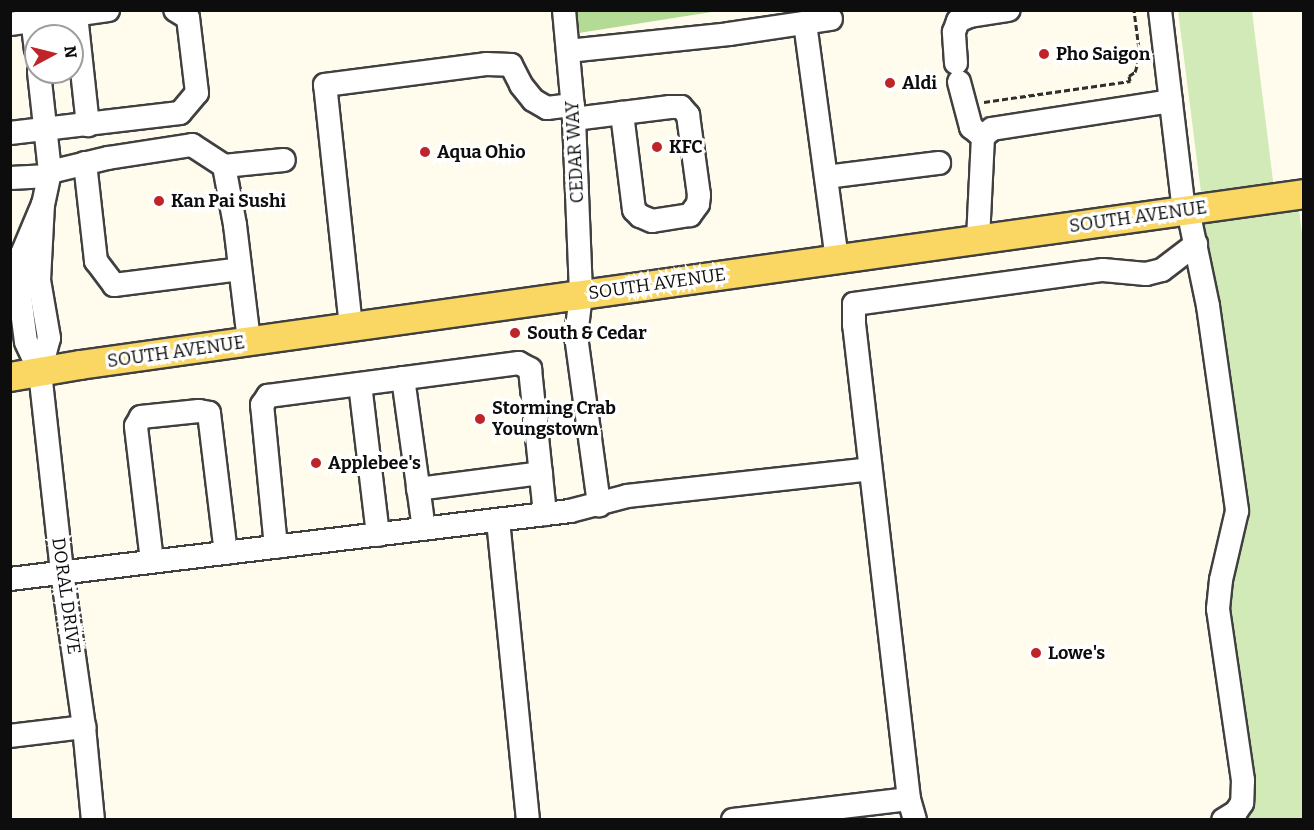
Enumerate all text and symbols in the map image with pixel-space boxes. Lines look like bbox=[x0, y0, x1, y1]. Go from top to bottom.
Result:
north arrow bbox=[24, 24, 84, 84]
place label: Pho Saigon bbox=[1056, 43, 1150, 65]
text: N bbox=[60, 45, 81, 59]
marker: Pho Saigon bbox=[1037, 47, 1051, 61]
place label: Aldi bbox=[902, 72, 937, 94]
marker: Aldi bbox=[883, 76, 897, 90]
street label: CEDAR WAY bbox=[562, 100, 588, 204]
place label: KFC bbox=[669, 136, 703, 158]
marker: KFC bbox=[650, 140, 664, 154]
place label: Aqua Ohio bbox=[437, 141, 526, 163]
marker: Aqua Ohio bbox=[418, 145, 432, 159]
place label: Kan Pai Sushi bbox=[171, 190, 286, 212]
marker: Kan Pai Sushi bbox=[152, 194, 166, 208]
street label: SOUTH AVENUE bbox=[1068, 197, 1208, 237]
street label: SOUTH AVENUE bbox=[587, 264, 727, 304]
place label: South & Cedar bbox=[527, 322, 647, 344]
marker: South & Cedar bbox=[508, 326, 522, 340]
street label: SOUTH AVENUE bbox=[106, 332, 246, 372]
place label: Storming Crab Youngstown bbox=[492, 398, 616, 440]
marker: Storming Crab Youngstown bbox=[473, 412, 487, 426]
place label: Applebee's bbox=[328, 452, 421, 474]
marker: Applebee's bbox=[309, 456, 323, 470]
street label: DORAL DRIVE bbox=[47, 536, 85, 656]
place label: Lowe's bbox=[1048, 642, 1105, 664]
marker: Lowe's bbox=[1029, 646, 1043, 660]

